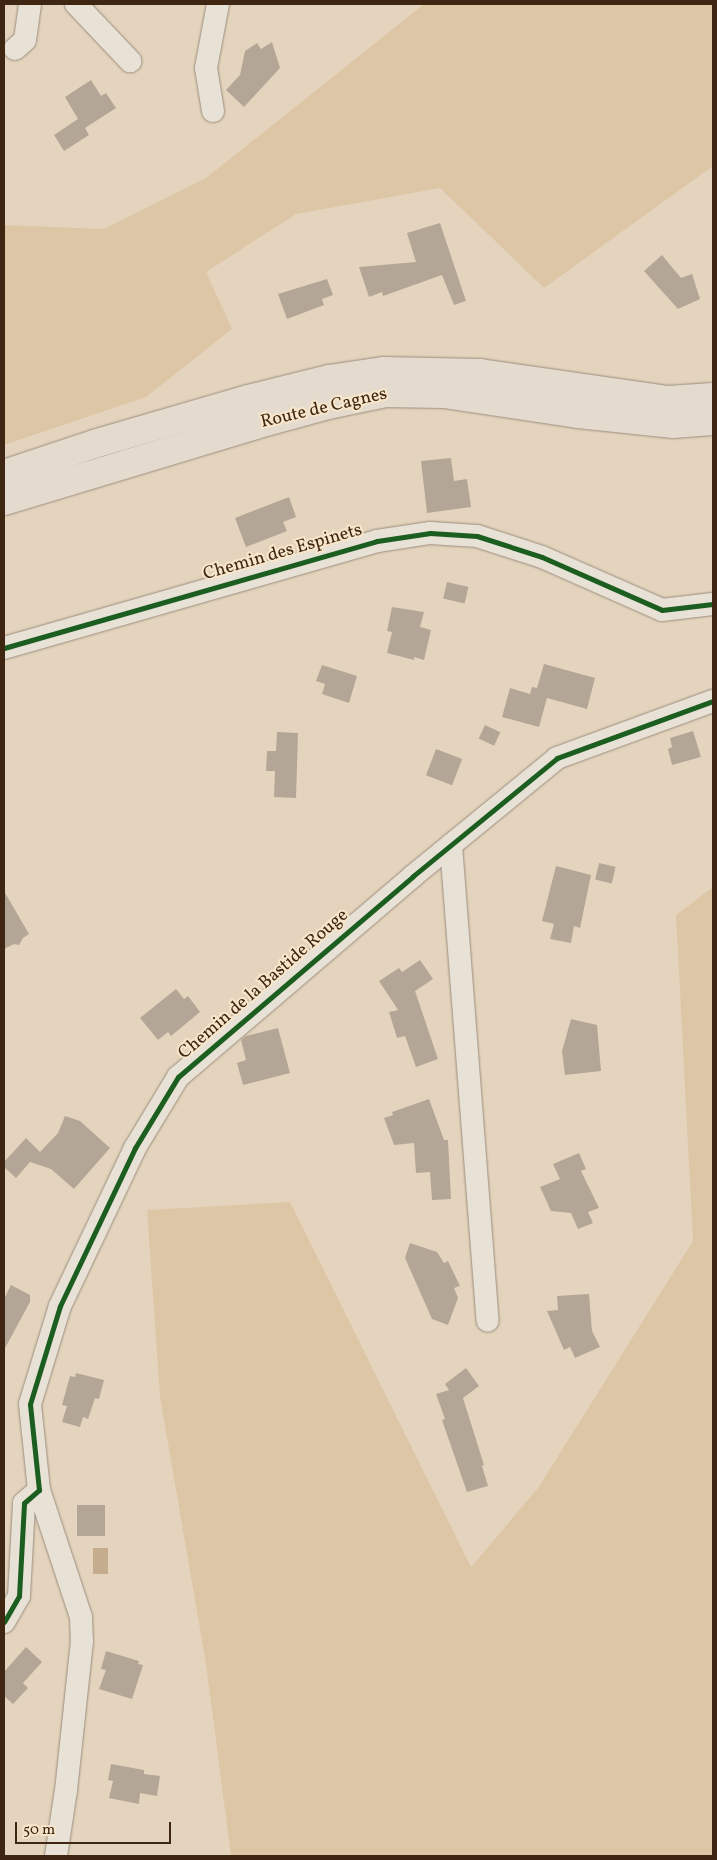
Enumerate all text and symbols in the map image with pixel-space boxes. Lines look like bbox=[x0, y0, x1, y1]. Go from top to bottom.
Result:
street label: Route de Cagnes bbox=[259, 384, 389, 434]
street label: Chemin des Espinets bbox=[201, 520, 365, 586]
street label: Chemin de la Bastide Rouge bbox=[175, 905, 353, 1065]
scale bar bbox=[18, 1812, 174, 1844]
text: 50 m bbox=[23, 1820, 55, 1841]

